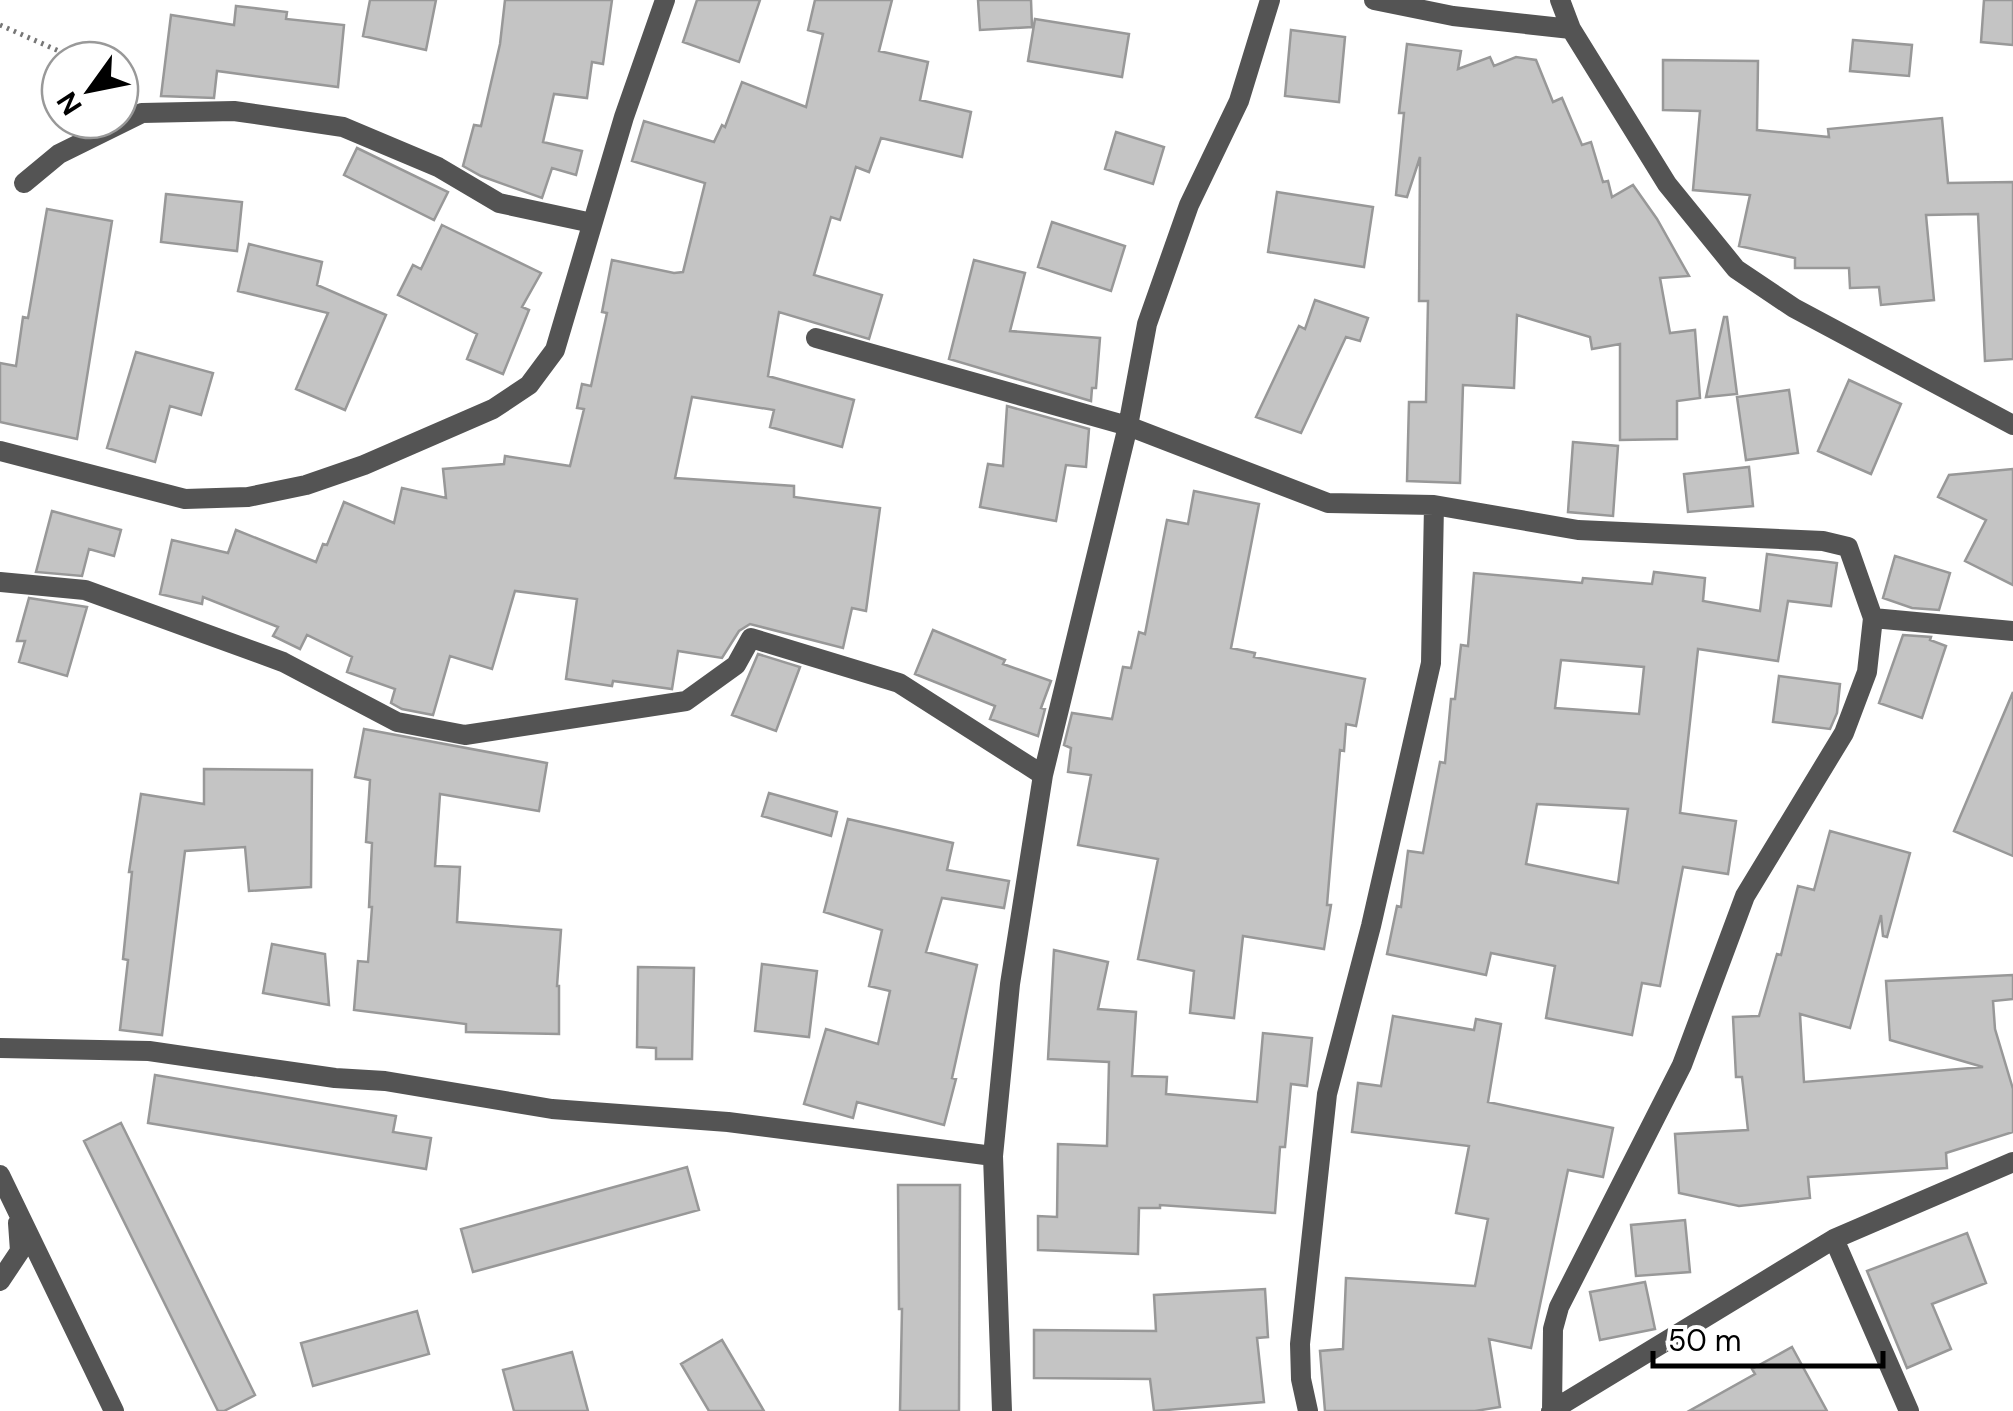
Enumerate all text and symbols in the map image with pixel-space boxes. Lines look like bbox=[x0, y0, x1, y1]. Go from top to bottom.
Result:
north arrow bbox=[40, 40, 140, 140]
text: N bbox=[48, 85, 91, 122]
scale bar bbox=[1653, 1306, 1883, 1368]
text: 50 m bbox=[1668, 1321, 1742, 1360]

